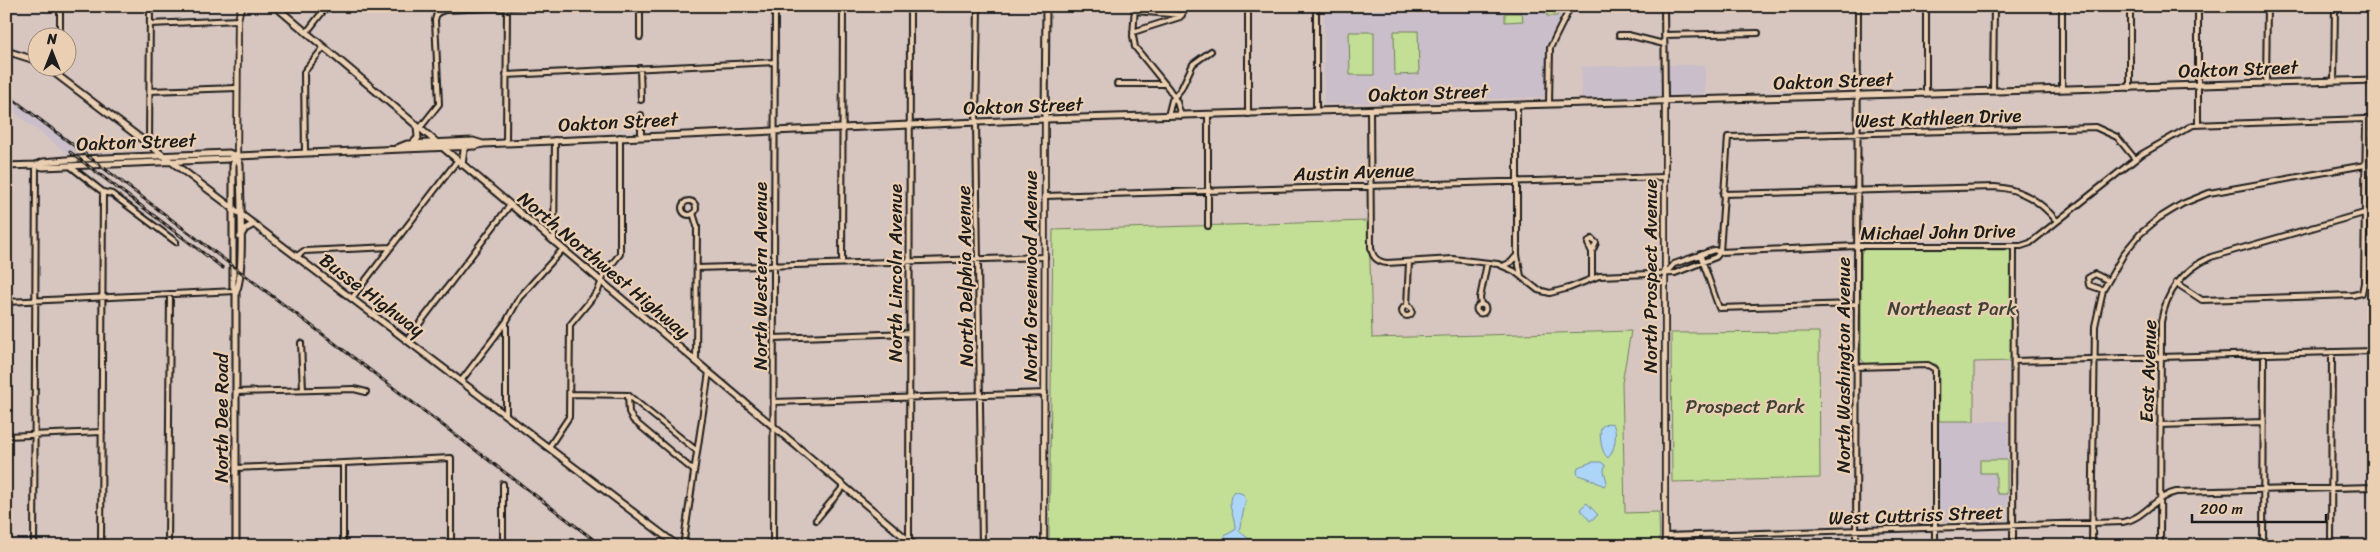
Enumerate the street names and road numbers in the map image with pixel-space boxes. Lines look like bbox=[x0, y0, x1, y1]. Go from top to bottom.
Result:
street label: Oakton Street bbox=[2178, 50, 2300, 88]
street label: Oakton Street bbox=[1773, 62, 1895, 100]
street label: Oakton Street bbox=[1368, 74, 1490, 112]
street label: Oakton Street bbox=[963, 87, 1085, 125]
street label: West Kathleen Drive bbox=[1854, 99, 2022, 137]
street label: Oakton Street bbox=[557, 102, 680, 142]
street label: Oakton Street bbox=[76, 123, 198, 161]
street label: Austin Avenue bbox=[1292, 153, 1415, 191]
street label: North Greenwood Avenue bbox=[1014, 170, 1047, 382]
street label: North Prospect Avenue bbox=[1634, 179, 1667, 373]
street label: North Western Avenue bbox=[744, 182, 777, 370]
street label: North Northwest Highway bbox=[510, 183, 698, 348]
street label: North Lincoln Avenue bbox=[879, 184, 912, 362]
street label: North Delphia Avenue bbox=[947, 185, 983, 367]
street label: Michael John Drive bbox=[1860, 214, 2016, 250]
street label: Busse Highway bbox=[312, 244, 432, 346]
street label: North Washington Avenue bbox=[1827, 256, 1860, 473]
street label: East Avenue bbox=[2130, 319, 2166, 423]
street label: North Dee Road bbox=[205, 351, 238, 483]
street label: West Cuttriss Street bbox=[1828, 495, 2004, 535]

